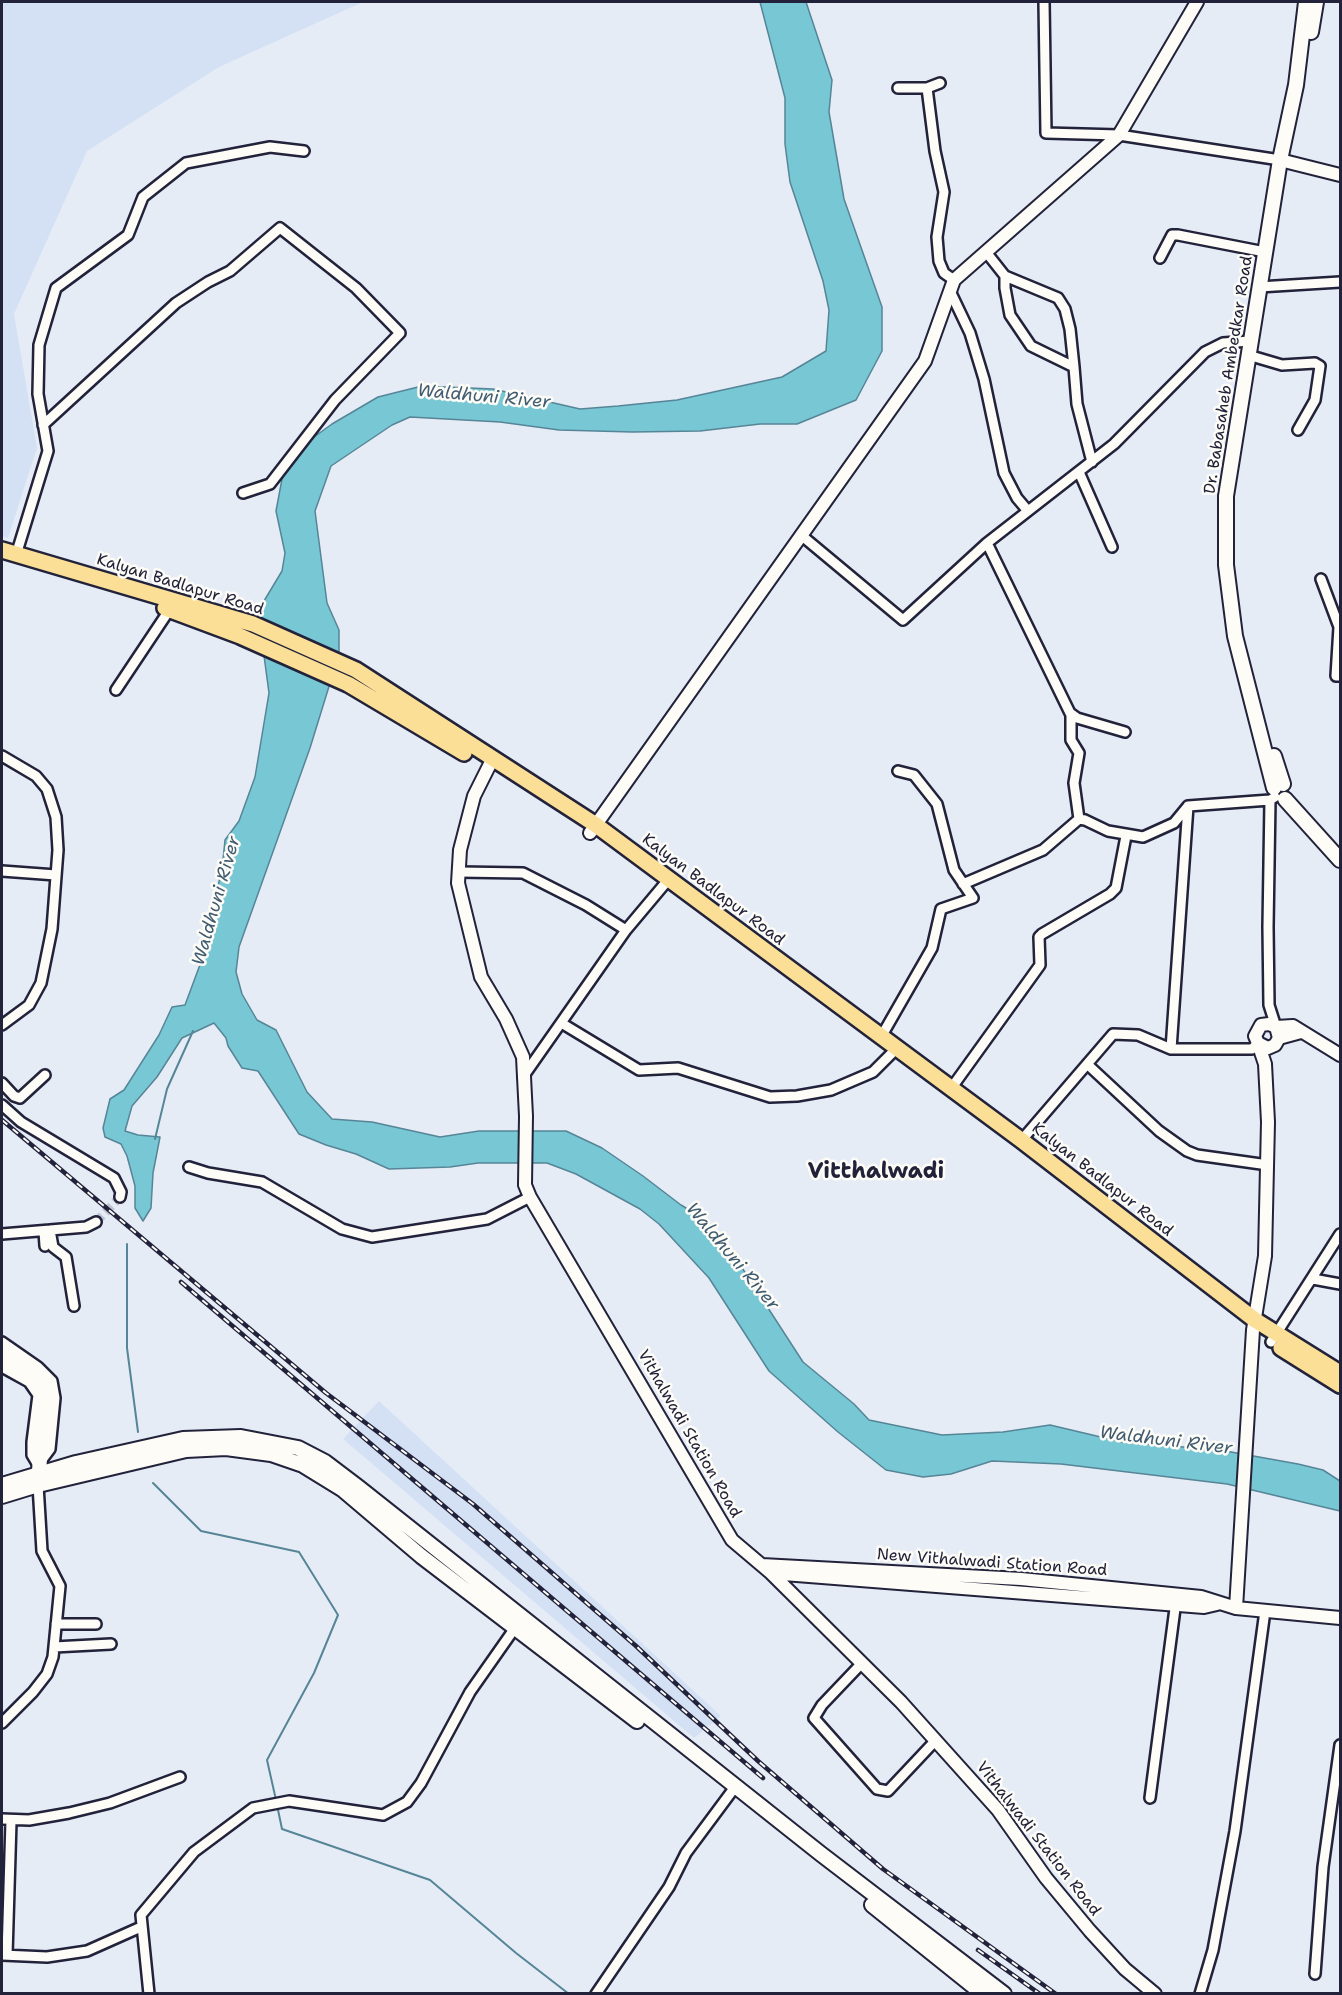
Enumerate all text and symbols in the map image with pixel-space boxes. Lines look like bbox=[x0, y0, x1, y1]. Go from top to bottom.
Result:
street label: Dr. Babasaheb Ambedkar Road bbox=[1201, 255, 1257, 495]
water label: Waldhuni River bbox=[416, 380, 552, 414]
street label: Kalyan Badlapur Road bbox=[94, 550, 266, 620]
street label: Kalyan Badlapur Road bbox=[638, 830, 788, 950]
water label: Waldhuni River bbox=[188, 834, 246, 968]
street label: Kalyan Badlapur Road bbox=[1028, 1119, 1176, 1241]
district label: Vitthalwadi bbox=[808, 1159, 944, 1185]
water label: Waldhuni River bbox=[681, 1199, 783, 1315]
street label: Vithalwadi Station Road bbox=[633, 1347, 745, 1521]
water label: Waldhuni River bbox=[1098, 1422, 1234, 1460]
street label: New Vithalwadi Station Road bbox=[876, 1545, 1108, 1581]
street label: Vithalwadi Station Road bbox=[972, 1758, 1104, 1920]

